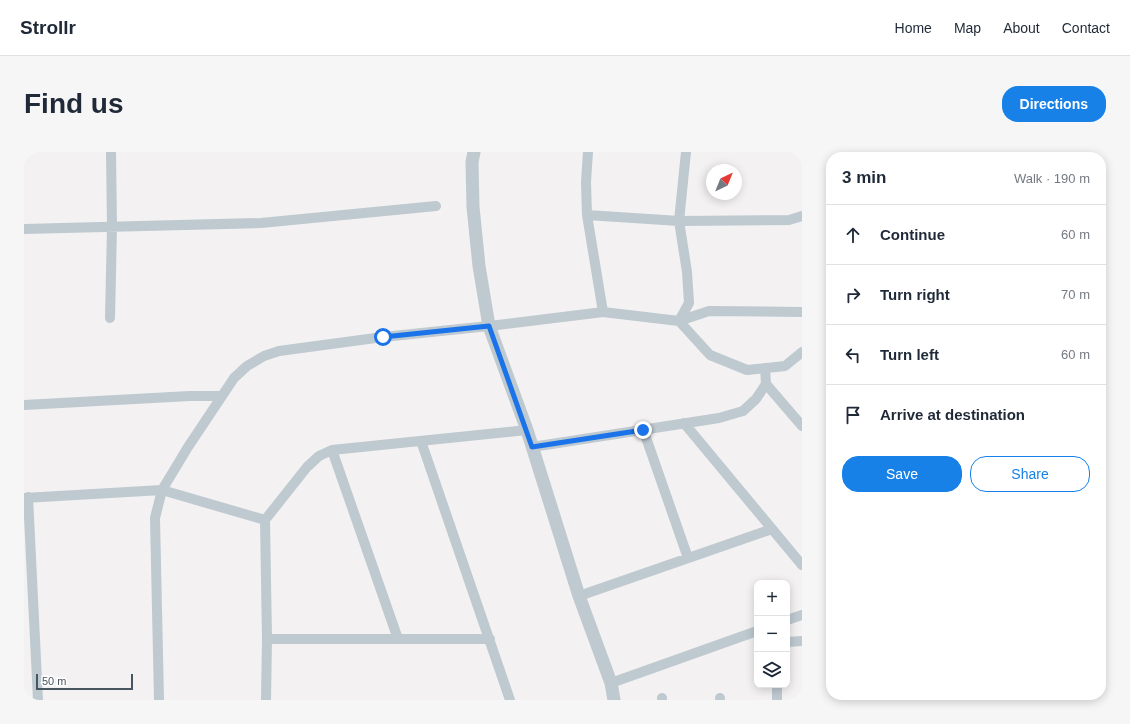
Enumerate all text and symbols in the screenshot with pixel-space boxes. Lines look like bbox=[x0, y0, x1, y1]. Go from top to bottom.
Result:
text: Strollr bbox=[20, 17, 76, 38]
text: Home bbox=[895, 20, 932, 36]
text: Map bbox=[954, 20, 981, 36]
text: About bbox=[1003, 20, 1040, 36]
text: Contact bbox=[1062, 20, 1110, 36]
button: Directions bbox=[1002, 86, 1106, 122]
text: Find us bbox=[24, 88, 124, 119]
north arrow bbox=[706, 164, 742, 200]
text: 3 min bbox=[842, 168, 886, 187]
text: Walk · 190 m bbox=[1014, 171, 1090, 186]
icon: ahead bbox=[842, 224, 864, 246]
text: Continue bbox=[880, 226, 945, 243]
text: 60 m bbox=[1061, 227, 1090, 242]
icon: right bbox=[842, 284, 864, 306]
text: Turn right bbox=[880, 286, 950, 303]
text: 70 m bbox=[1061, 287, 1090, 302]
route start bbox=[374, 328, 392, 346]
icon: left bbox=[842, 344, 864, 366]
text: Turn left bbox=[880, 346, 939, 363]
text: 60 m bbox=[1061, 347, 1090, 362]
icon: arrive bbox=[842, 404, 864, 426]
text: Arrive at destination bbox=[880, 406, 1025, 423]
route end bbox=[634, 421, 652, 439]
button: Save bbox=[842, 456, 962, 492]
button: Share bbox=[970, 456, 1090, 492]
map controls bbox=[754, 580, 790, 688]
button: + bbox=[754, 580, 790, 616]
button: − bbox=[754, 616, 790, 652]
button: layers bbox=[754, 652, 790, 688]
scale bar bbox=[36, 672, 133, 691]
text: 50 m bbox=[42, 675, 66, 687]

